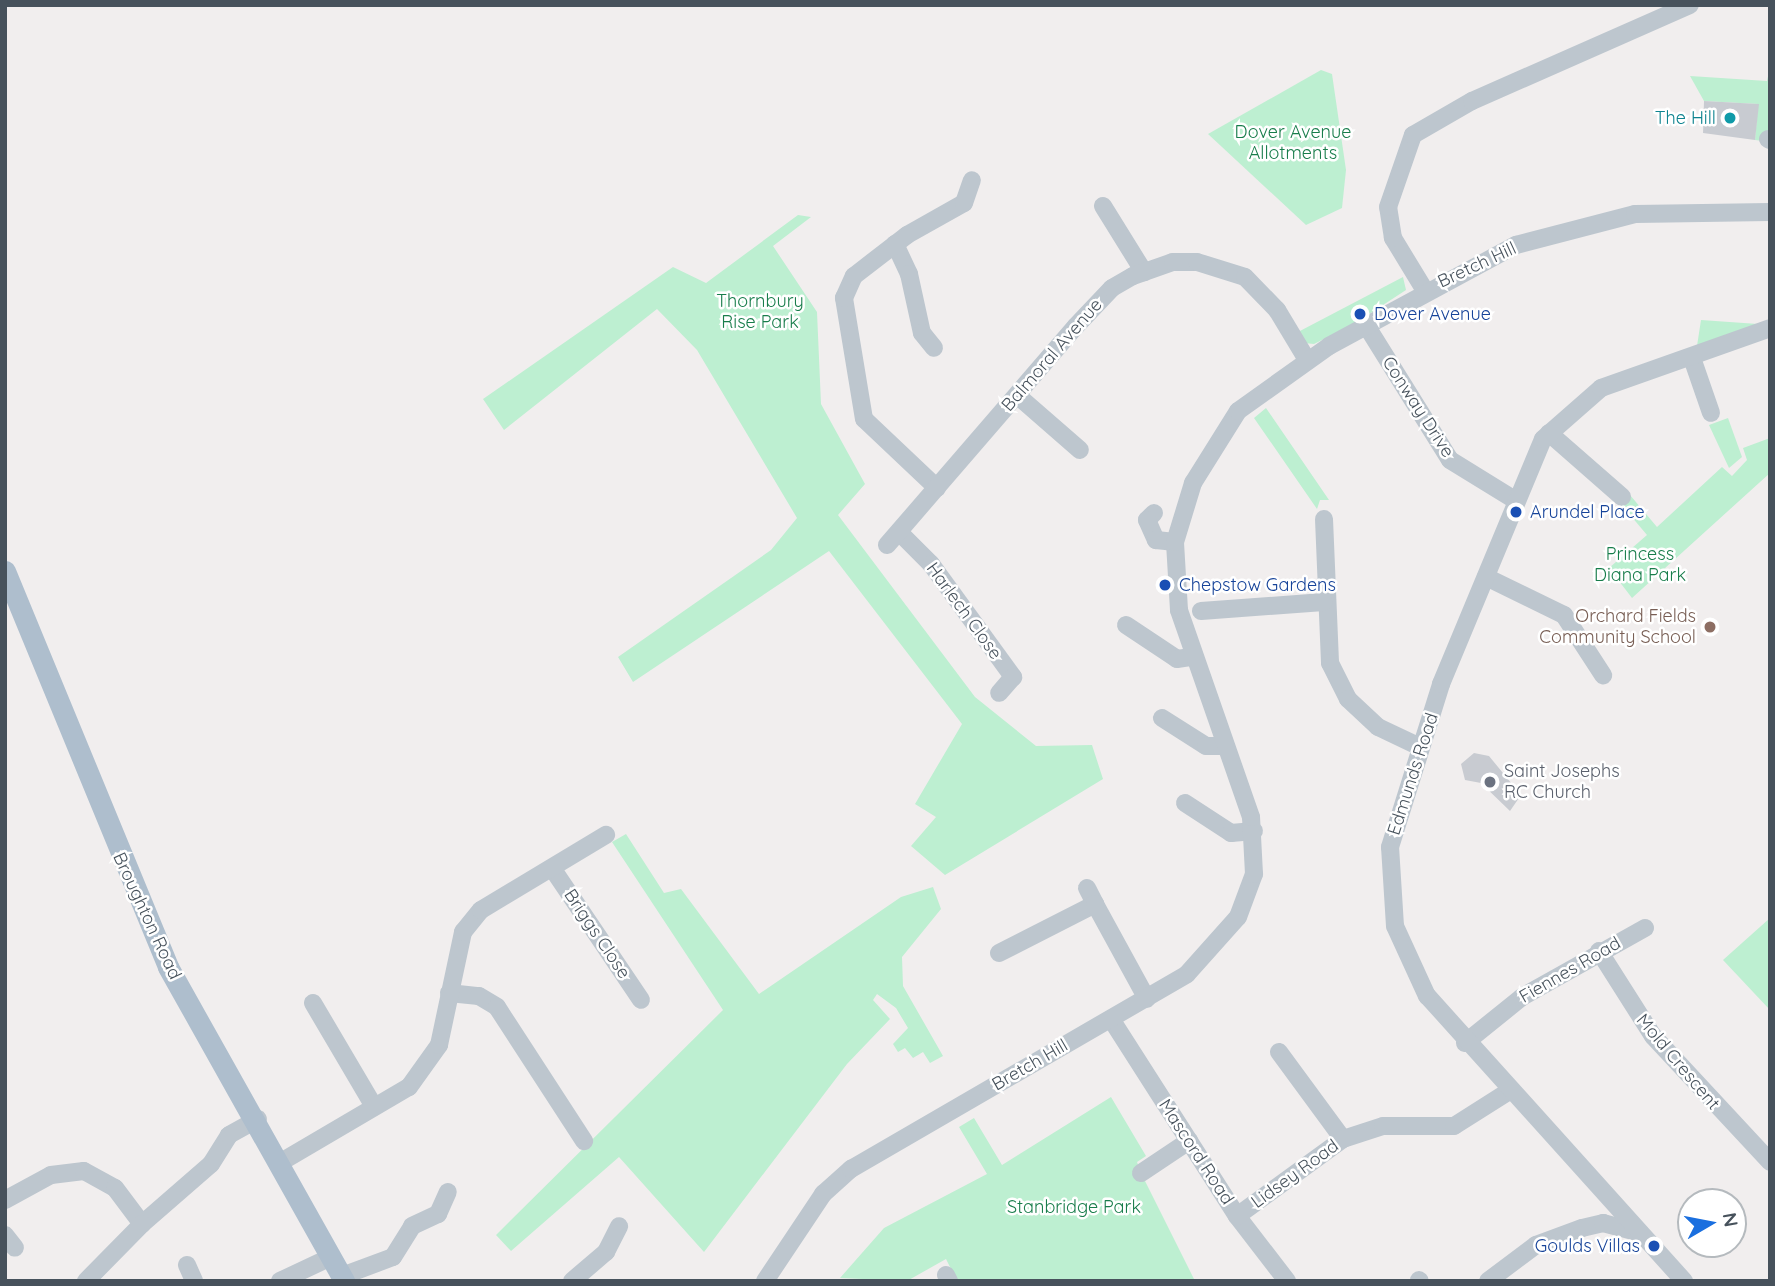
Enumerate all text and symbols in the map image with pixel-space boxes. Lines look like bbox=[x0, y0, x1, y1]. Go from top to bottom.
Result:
place label: The Hill bbox=[1655, 107, 1716, 129]
marker: The Hill bbox=[1722, 110, 1738, 126]
park label: Dover Avenue Allotments bbox=[1235, 122, 1351, 164]
street label: Bretch Hill bbox=[1434, 237, 1520, 293]
park label: Thornbury Rise Park bbox=[716, 291, 804, 334]
street label: Balmoral Avenue bbox=[997, 294, 1107, 416]
place label: Dover Avenue bbox=[1374, 303, 1491, 325]
marker: Dover Avenue bbox=[1352, 306, 1368, 322]
street label: Conway Drive bbox=[1377, 352, 1459, 462]
place label: Arundel Place bbox=[1530, 501, 1645, 523]
marker: Arundel Place bbox=[1508, 504, 1524, 520]
park label: Princess Diana Park bbox=[1594, 544, 1686, 586]
street label: Harlech Close bbox=[922, 558, 1006, 664]
place label: Chepstow Gardens bbox=[1179, 574, 1336, 596]
marker: Chepstow Gardens bbox=[1157, 577, 1173, 593]
place label: Orchard Fields Community School bbox=[1539, 606, 1696, 648]
marker: Orchard Fields Community School bbox=[1702, 619, 1718, 635]
street label: Edmunds Road bbox=[1383, 710, 1443, 838]
place label: Saint Josephs RC Church bbox=[1504, 761, 1620, 804]
marker: Saint Josephs RC Church bbox=[1482, 774, 1498, 790]
street label: Broughton Road bbox=[108, 849, 186, 983]
street label: Briggs Close bbox=[559, 885, 635, 983]
street label: Fiennes Road bbox=[1516, 932, 1624, 1008]
street label: Mold Crescent bbox=[1632, 1010, 1724, 1114]
street label: Bretch Hill bbox=[988, 1035, 1072, 1095]
street label: Mascord Road bbox=[1154, 1095, 1238, 1209]
street label: Lidsey Road bbox=[1247, 1135, 1343, 1213]
north arrow bbox=[1677, 1188, 1747, 1258]
park label: Stanbridge Park bbox=[1007, 1196, 1141, 1218]
text: N bbox=[1718, 1211, 1744, 1229]
place label: Goulds Villas bbox=[1535, 1235, 1640, 1257]
marker: Goulds Villas bbox=[1646, 1238, 1662, 1254]

